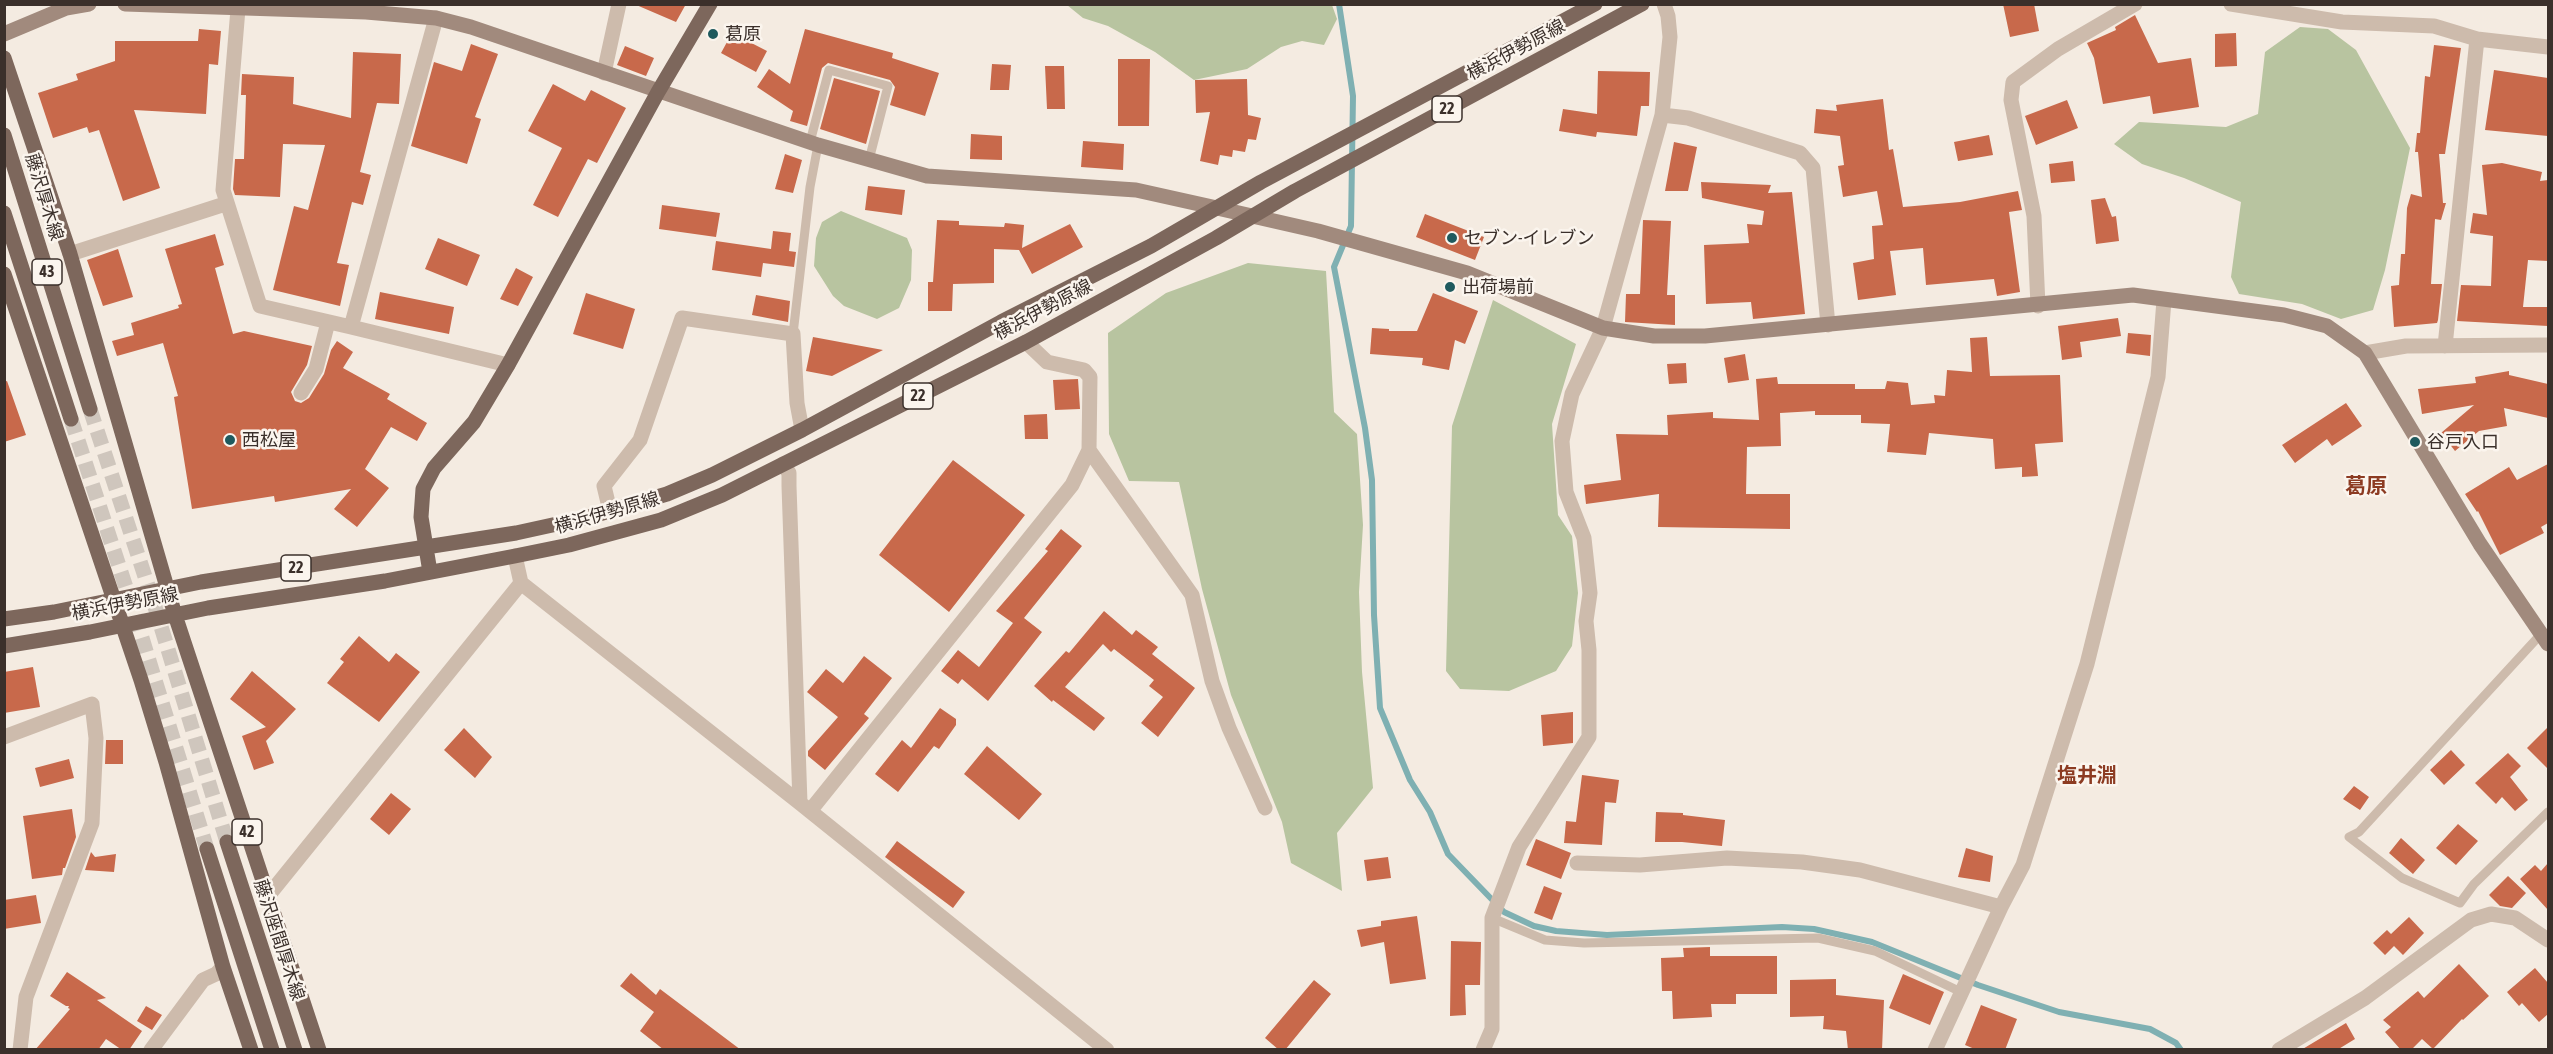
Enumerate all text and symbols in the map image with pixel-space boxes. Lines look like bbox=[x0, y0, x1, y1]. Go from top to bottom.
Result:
street label: 横浜伊勢原線 bbox=[1463, 15, 1569, 85]
place label: 葛原 bbox=[725, 23, 761, 45]
marker: 葛原 bbox=[706, 27, 720, 41]
road number: 22 bbox=[1432, 96, 1462, 122]
street label: 藤沢厚木線 bbox=[21, 151, 67, 243]
place label: セブン-イレブン bbox=[1464, 227, 1594, 249]
marker: セブン-イレブン bbox=[1445, 231, 1459, 245]
road number: 43 bbox=[32, 259, 62, 285]
street label: 横浜伊勢原線 bbox=[990, 275, 1096, 345]
place label: 出荷場前 bbox=[1462, 276, 1534, 298]
marker: 出荷場前 bbox=[1443, 280, 1457, 294]
road number: 22 bbox=[903, 383, 933, 409]
place label: 西松屋 bbox=[242, 429, 296, 451]
place label: 谷戸入口 bbox=[2427, 431, 2499, 453]
marker: 西松屋 bbox=[223, 433, 237, 447]
marker: 谷戸入口 bbox=[2408, 435, 2422, 449]
district label: 葛原 bbox=[2345, 473, 2387, 499]
street label: 横浜伊勢原線 bbox=[552, 488, 662, 538]
road number: 22 bbox=[281, 555, 311, 581]
street label: 横浜伊勢原線 bbox=[70, 583, 180, 625]
district label: 塩井淵 bbox=[2057, 764, 2117, 788]
road number: 42 bbox=[232, 819, 262, 845]
street label: 藤沢座間厚木線 bbox=[249, 877, 309, 1003]

